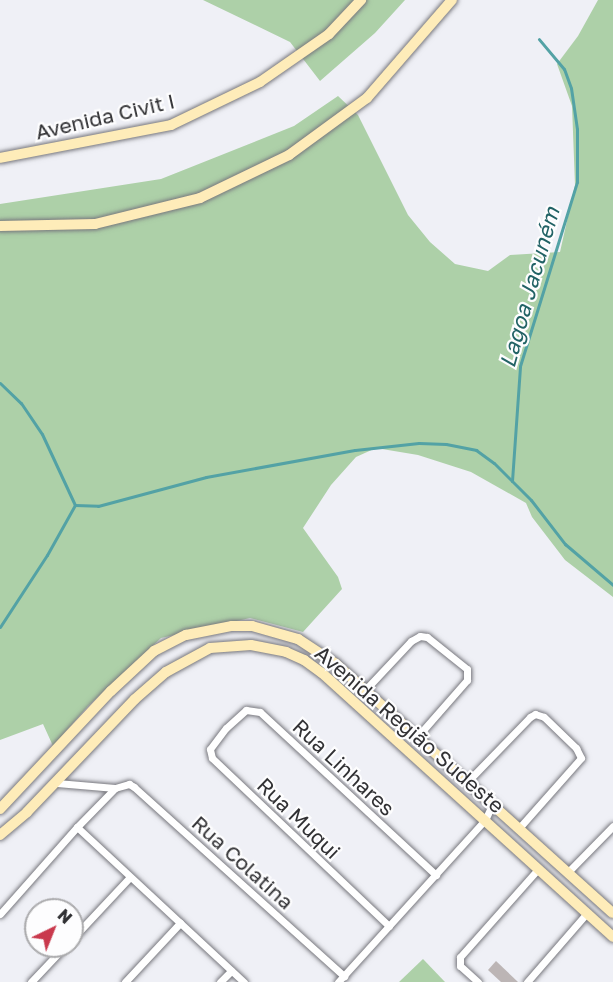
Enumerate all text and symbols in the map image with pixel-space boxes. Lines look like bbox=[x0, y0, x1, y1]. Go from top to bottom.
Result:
street label: Avenida Civit I bbox=[33, 88, 177, 144]
water label: Lagoa Jacuném bbox=[493, 204, 565, 370]
street label: Avenida Região Sudeste bbox=[310, 640, 510, 818]
street label: Rua Linhares bbox=[288, 713, 400, 821]
street label: Rua Muqui bbox=[252, 772, 346, 864]
street label: Rua Colatina bbox=[187, 810, 299, 914]
north arrow bbox=[24, 898, 84, 958]
text: N bbox=[54, 905, 76, 928]

